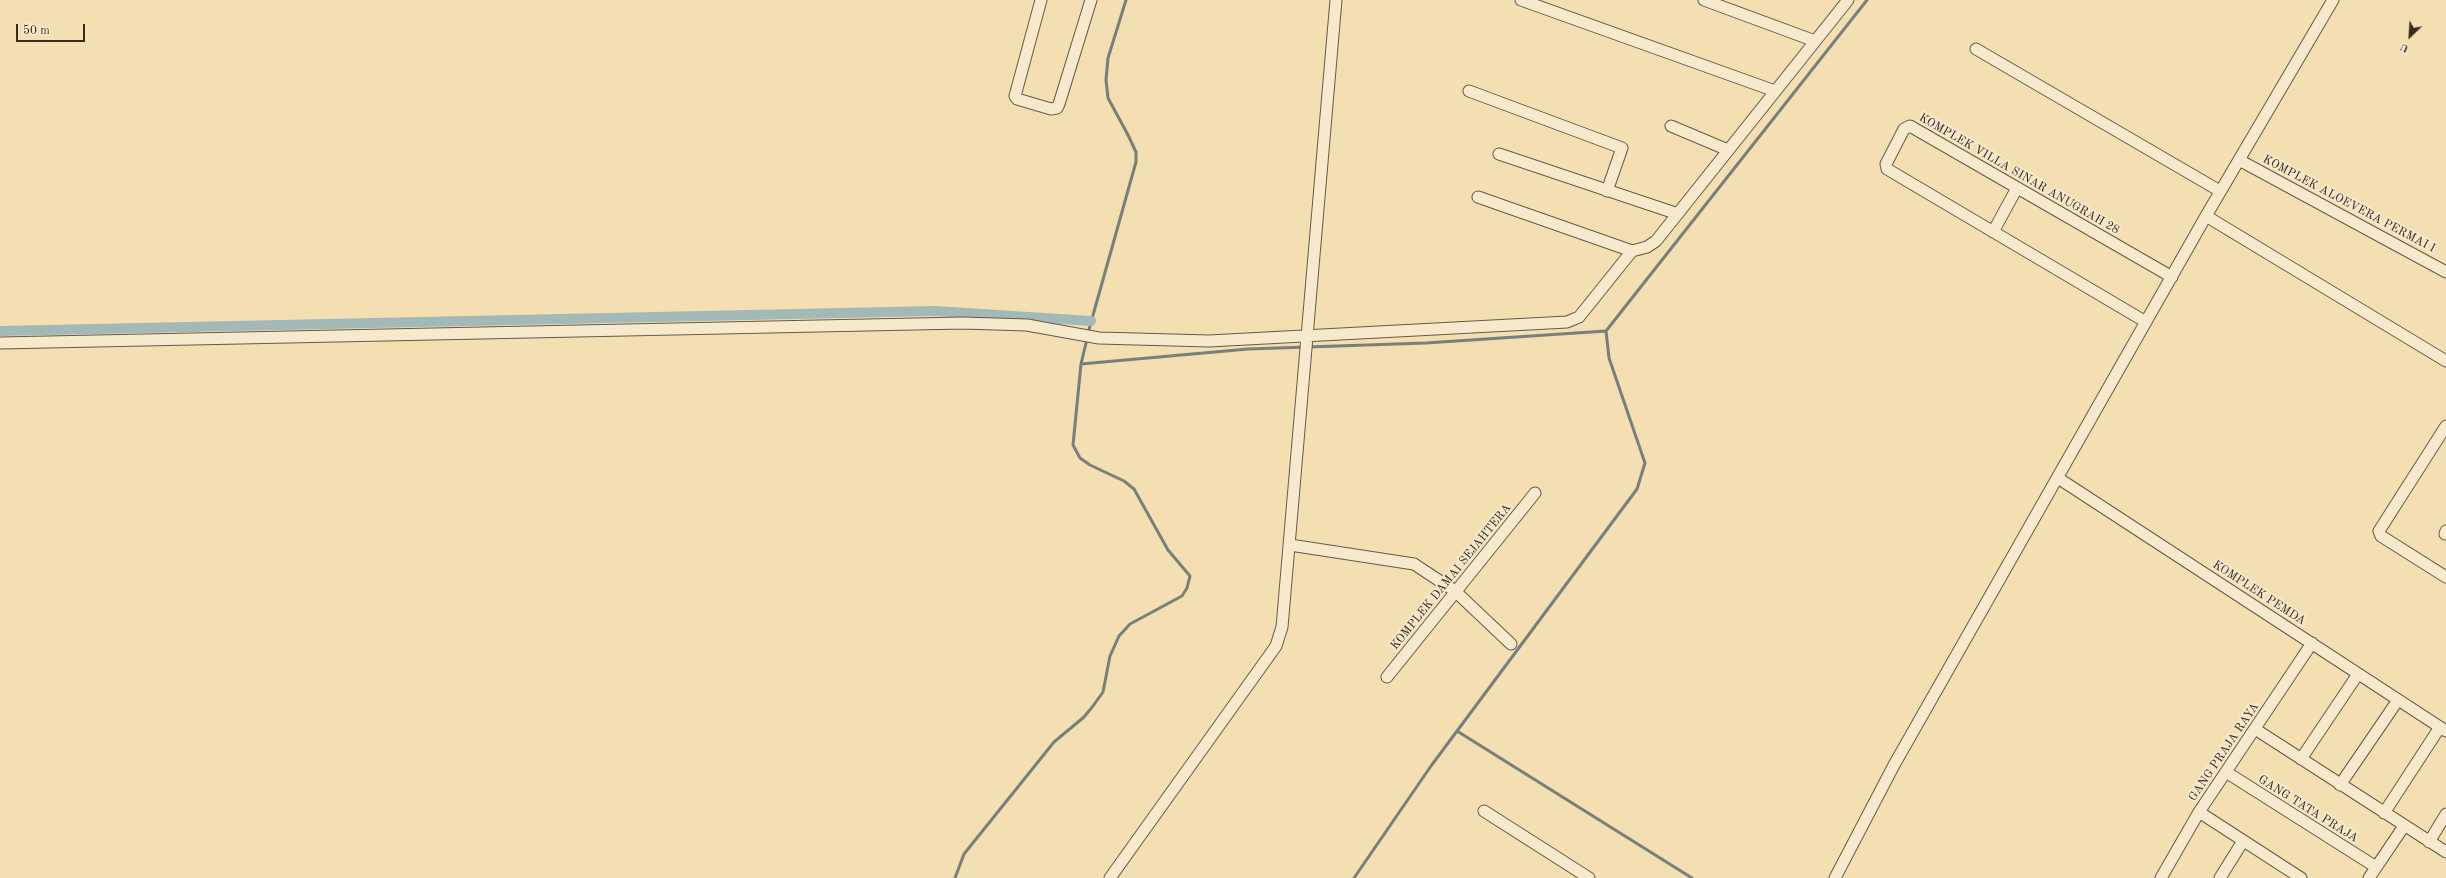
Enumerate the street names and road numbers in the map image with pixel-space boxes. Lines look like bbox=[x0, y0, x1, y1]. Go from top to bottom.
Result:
street label: KOMPLEK VILLA SINAR ANUGRAH 28 bbox=[1916, 110, 2122, 238]
street label: KOMPLEK ALOEVERA PERMAI I bbox=[2260, 152, 2438, 256]
street label: KOMPLEK DAMAI SEJAHTERA bbox=[1388, 501, 1514, 653]
street label: KOMPLEK PEMDA bbox=[2210, 557, 2308, 629]
street label: GANG PRAJA RAYA bbox=[2186, 700, 2262, 804]
street label: GANG TATA PRAJA bbox=[2255, 772, 2361, 846]

